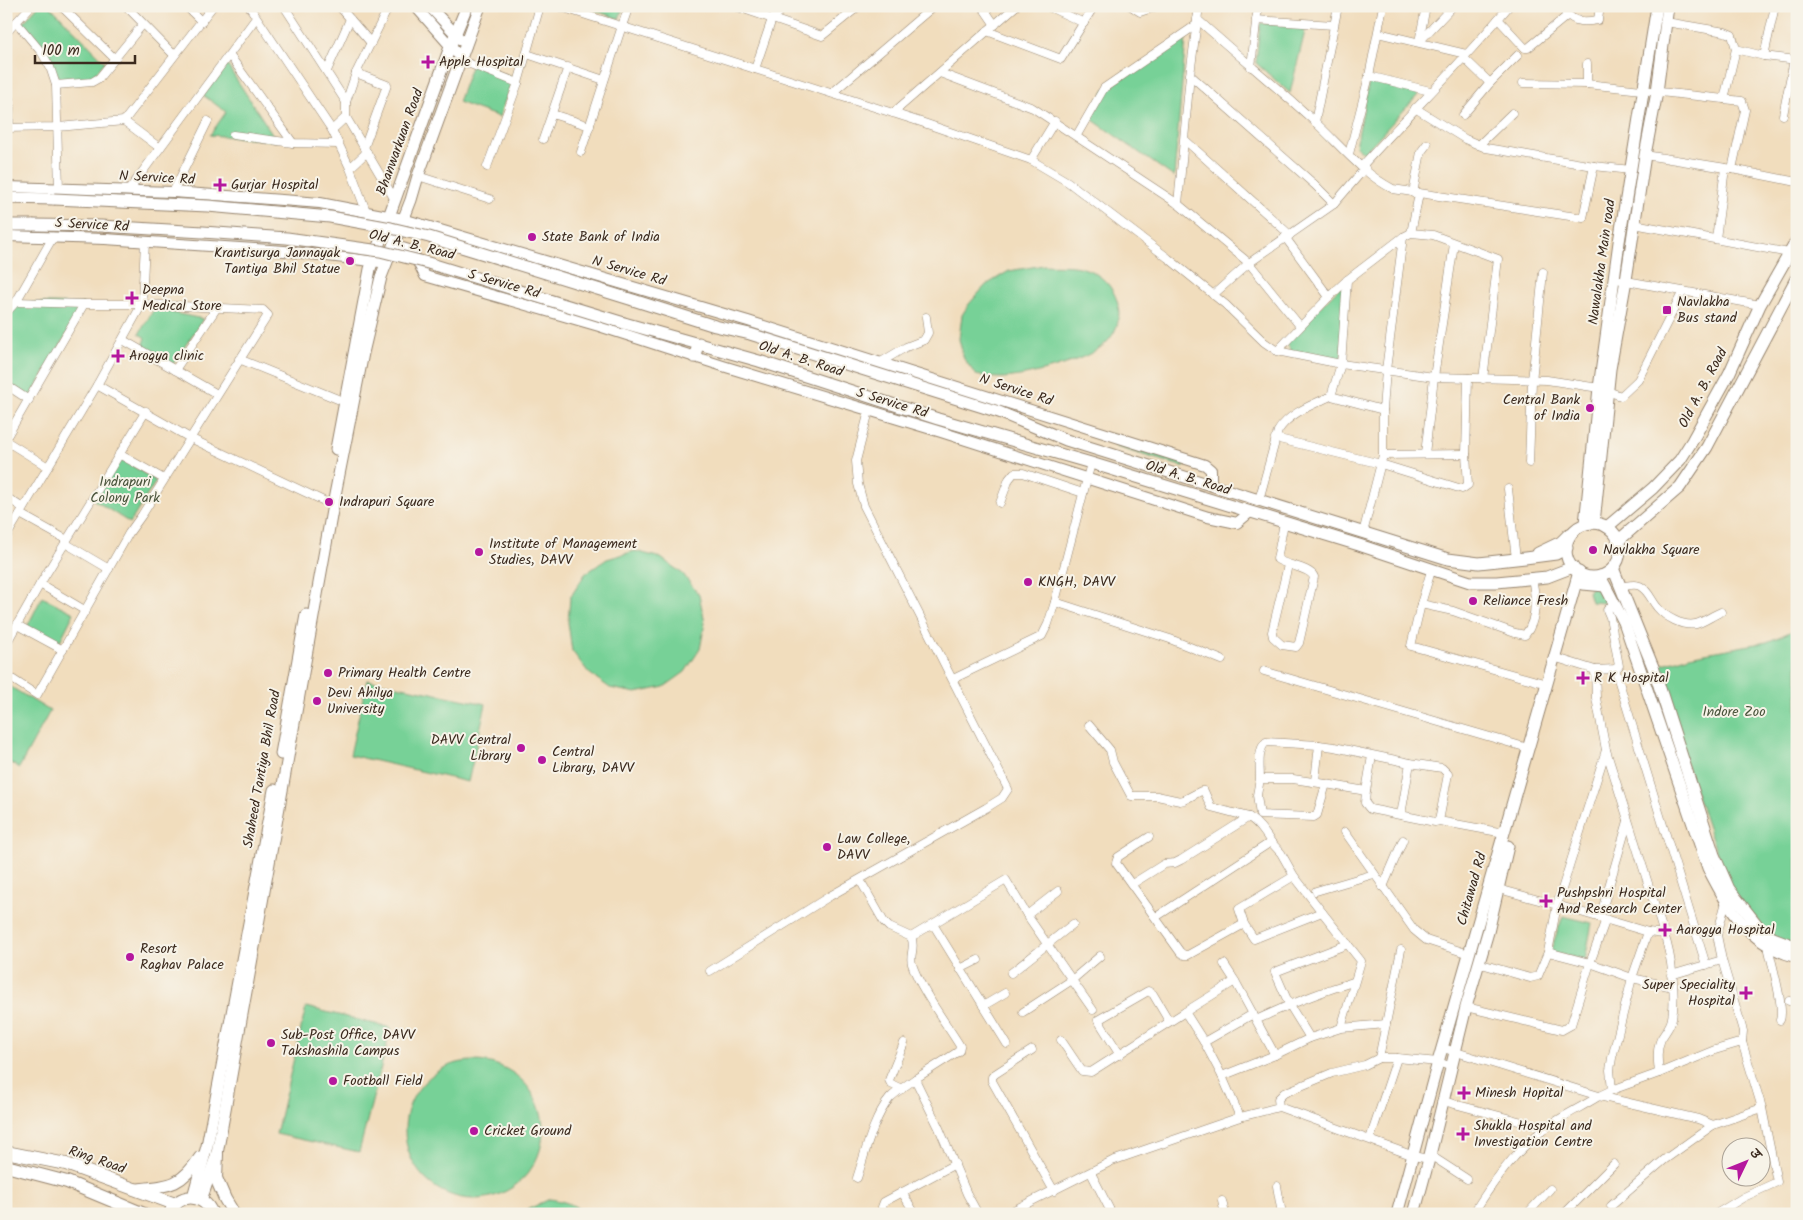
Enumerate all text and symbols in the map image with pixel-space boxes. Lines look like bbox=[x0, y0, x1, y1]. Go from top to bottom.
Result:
scale bar bbox=[35, 32, 135, 64]
text: 100 m bbox=[42, 39, 80, 63]
place label: Apple Hospital bbox=[439, 51, 524, 73]
marker: Apple Hospital bbox=[421, 55, 435, 69]
street label: Bhanwarkuan Road bbox=[370, 85, 430, 198]
street label: N Service Rd bbox=[118, 165, 197, 191]
place label: Gurjar Hospital bbox=[231, 174, 319, 196]
marker: Gurjar Hospital bbox=[213, 178, 227, 192]
street label: Nawalakha Main road bbox=[1582, 197, 1622, 326]
street label: S Service Rd bbox=[54, 212, 131, 238]
street label: Old A. B. Road bbox=[367, 224, 458, 267]
place label: State Bank of India bbox=[542, 226, 660, 248]
marker: State Bank of India bbox=[526, 231, 538, 243]
place label: Krantisurya Jannayak Tantiya Bhil Statue bbox=[214, 242, 341, 280]
street label: N Service Rd bbox=[589, 250, 670, 292]
marker: Krantisurya Jannayak Tantiya Bhil Statue bbox=[344, 255, 356, 267]
street label: S Service Rd bbox=[465, 263, 544, 305]
place label: Deepna Medical Store bbox=[142, 279, 222, 317]
place label: Navlakha Bus stand bbox=[1677, 291, 1738, 329]
marker: Deepna Medical Store bbox=[126, 292, 138, 304]
marker: Navlakha Bus stand bbox=[1661, 304, 1673, 316]
street label: Old A. B. Road bbox=[756, 335, 847, 383]
street label: Old A. B. Road bbox=[1673, 343, 1734, 432]
place label: Arogya clinic bbox=[129, 345, 204, 367]
marker: Arogya clinic bbox=[111, 349, 125, 363]
street label: N Service Rd bbox=[976, 368, 1057, 413]
street label: S Service Rd bbox=[853, 382, 932, 425]
place label: Central Bank of India bbox=[1503, 389, 1580, 427]
marker: Central Bank of India bbox=[1584, 402, 1596, 414]
street label: Old A. B. Road bbox=[1143, 455, 1234, 502]
park label: Indrapuri Colony Park bbox=[90, 471, 160, 509]
place label: Indrapuri Square bbox=[339, 491, 435, 513]
marker: Indrapuri Square bbox=[323, 496, 335, 508]
place label: Institute of Management Studies, DAVV bbox=[489, 533, 638, 571]
place label: Navlakha Square bbox=[1603, 539, 1700, 561]
marker: Navlakha Square bbox=[1587, 544, 1599, 556]
marker: Institute of Management Studies, DAVV bbox=[473, 546, 485, 558]
place label: KNGH, DAVV bbox=[1038, 571, 1116, 593]
marker: KNGH, DAVV bbox=[1022, 576, 1034, 588]
place label: Reliance Fresh bbox=[1483, 590, 1568, 612]
marker: Reliance Fresh bbox=[1467, 595, 1479, 607]
place label: Primary Health Centre bbox=[338, 662, 472, 684]
marker: Primary Health Centre bbox=[322, 667, 334, 679]
place label: R K Hospital bbox=[1594, 667, 1669, 689]
marker: R K Hospital bbox=[1576, 671, 1590, 685]
place label: Devi Ahilya University bbox=[327, 682, 393, 720]
street label: Shaheed Tantiya Bhil Road bbox=[237, 687, 287, 850]
marker: Devi Ahilya University bbox=[311, 695, 323, 707]
park label: Indore Zoo bbox=[1702, 701, 1766, 723]
place label: DAVV Central Library bbox=[431, 729, 512, 767]
place label: Central Library, DAVV bbox=[552, 741, 636, 779]
marker: DAVV Central Library bbox=[515, 742, 527, 754]
marker: Central Library, DAVV bbox=[536, 754, 548, 766]
place label: Law College, DAVV bbox=[837, 828, 910, 866]
marker: Law College, DAVV bbox=[821, 841, 833, 853]
street label: Chitawad Rd bbox=[1451, 849, 1493, 928]
place label: Pushpshri Hospital And Research Center bbox=[1557, 882, 1683, 920]
marker: Pushpshri Hospital And Research Center bbox=[1539, 894, 1553, 908]
place label: Aarogya Hospital bbox=[1676, 919, 1775, 941]
marker: Aarogya Hospital bbox=[1658, 923, 1672, 937]
place label: Resort Raghav Palace bbox=[140, 938, 224, 976]
marker: Resort Raghav Palace bbox=[124, 951, 136, 963]
place label: Super Speciality Hospital bbox=[1642, 974, 1736, 1012]
marker: Super Speciality Hospital bbox=[1739, 986, 1753, 1000]
place label: Sub-Post Office, DAVV Takshashila Campus bbox=[281, 1024, 416, 1062]
marker: Sub-Post Office, DAVV Takshashila Campus bbox=[265, 1037, 277, 1049]
place label: Football Field bbox=[343, 1070, 423, 1092]
marker: Football Field bbox=[327, 1075, 339, 1087]
place label: Minesh Hopital bbox=[1475, 1082, 1564, 1104]
marker: Minesh Hopital bbox=[1457, 1086, 1471, 1100]
place label: Shukla Hospital and Investigation Centre bbox=[1474, 1115, 1593, 1153]
place label: Cricket Ground bbox=[484, 1120, 572, 1142]
marker: Cricket Ground bbox=[468, 1125, 480, 1137]
marker: Shukla Hospital and Investigation Centre bbox=[1456, 1127, 1470, 1141]
north arrow bbox=[1720, 1138, 1770, 1188]
street label: Ring Road bbox=[65, 1140, 130, 1180]
text: उ bbox=[1744, 1143, 1768, 1167]

